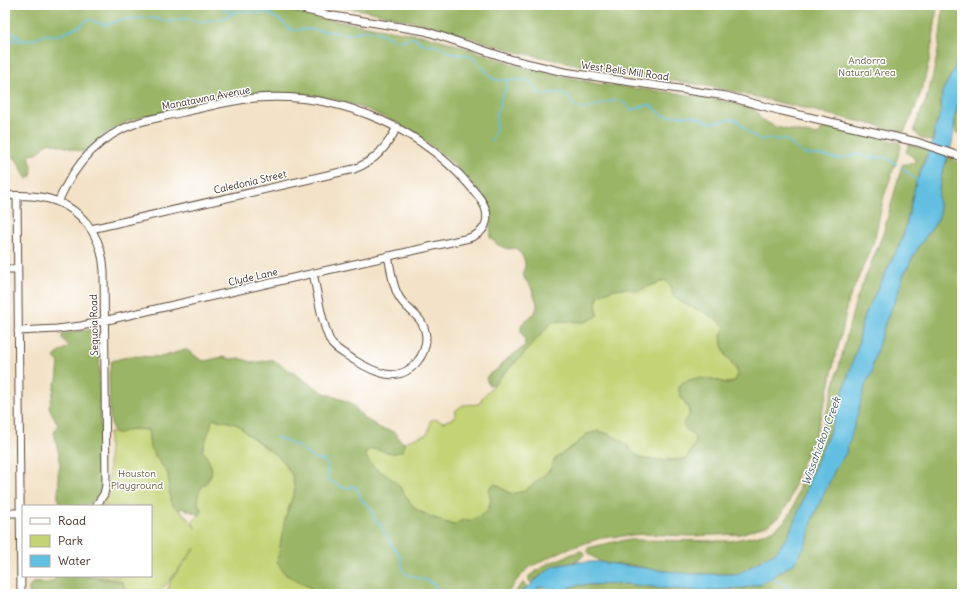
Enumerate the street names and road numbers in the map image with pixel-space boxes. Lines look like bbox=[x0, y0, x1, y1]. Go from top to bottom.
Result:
street label: West Bells Mill Road bbox=[580, 58, 670, 84]
street label: Manatawna Avenue bbox=[161, 83, 251, 113]
street label: Caledonia Street bbox=[212, 167, 288, 197]
street label: Clyde Lane bbox=[227, 265, 279, 289]
street label: Sequoia Road bbox=[87, 294, 101, 356]

